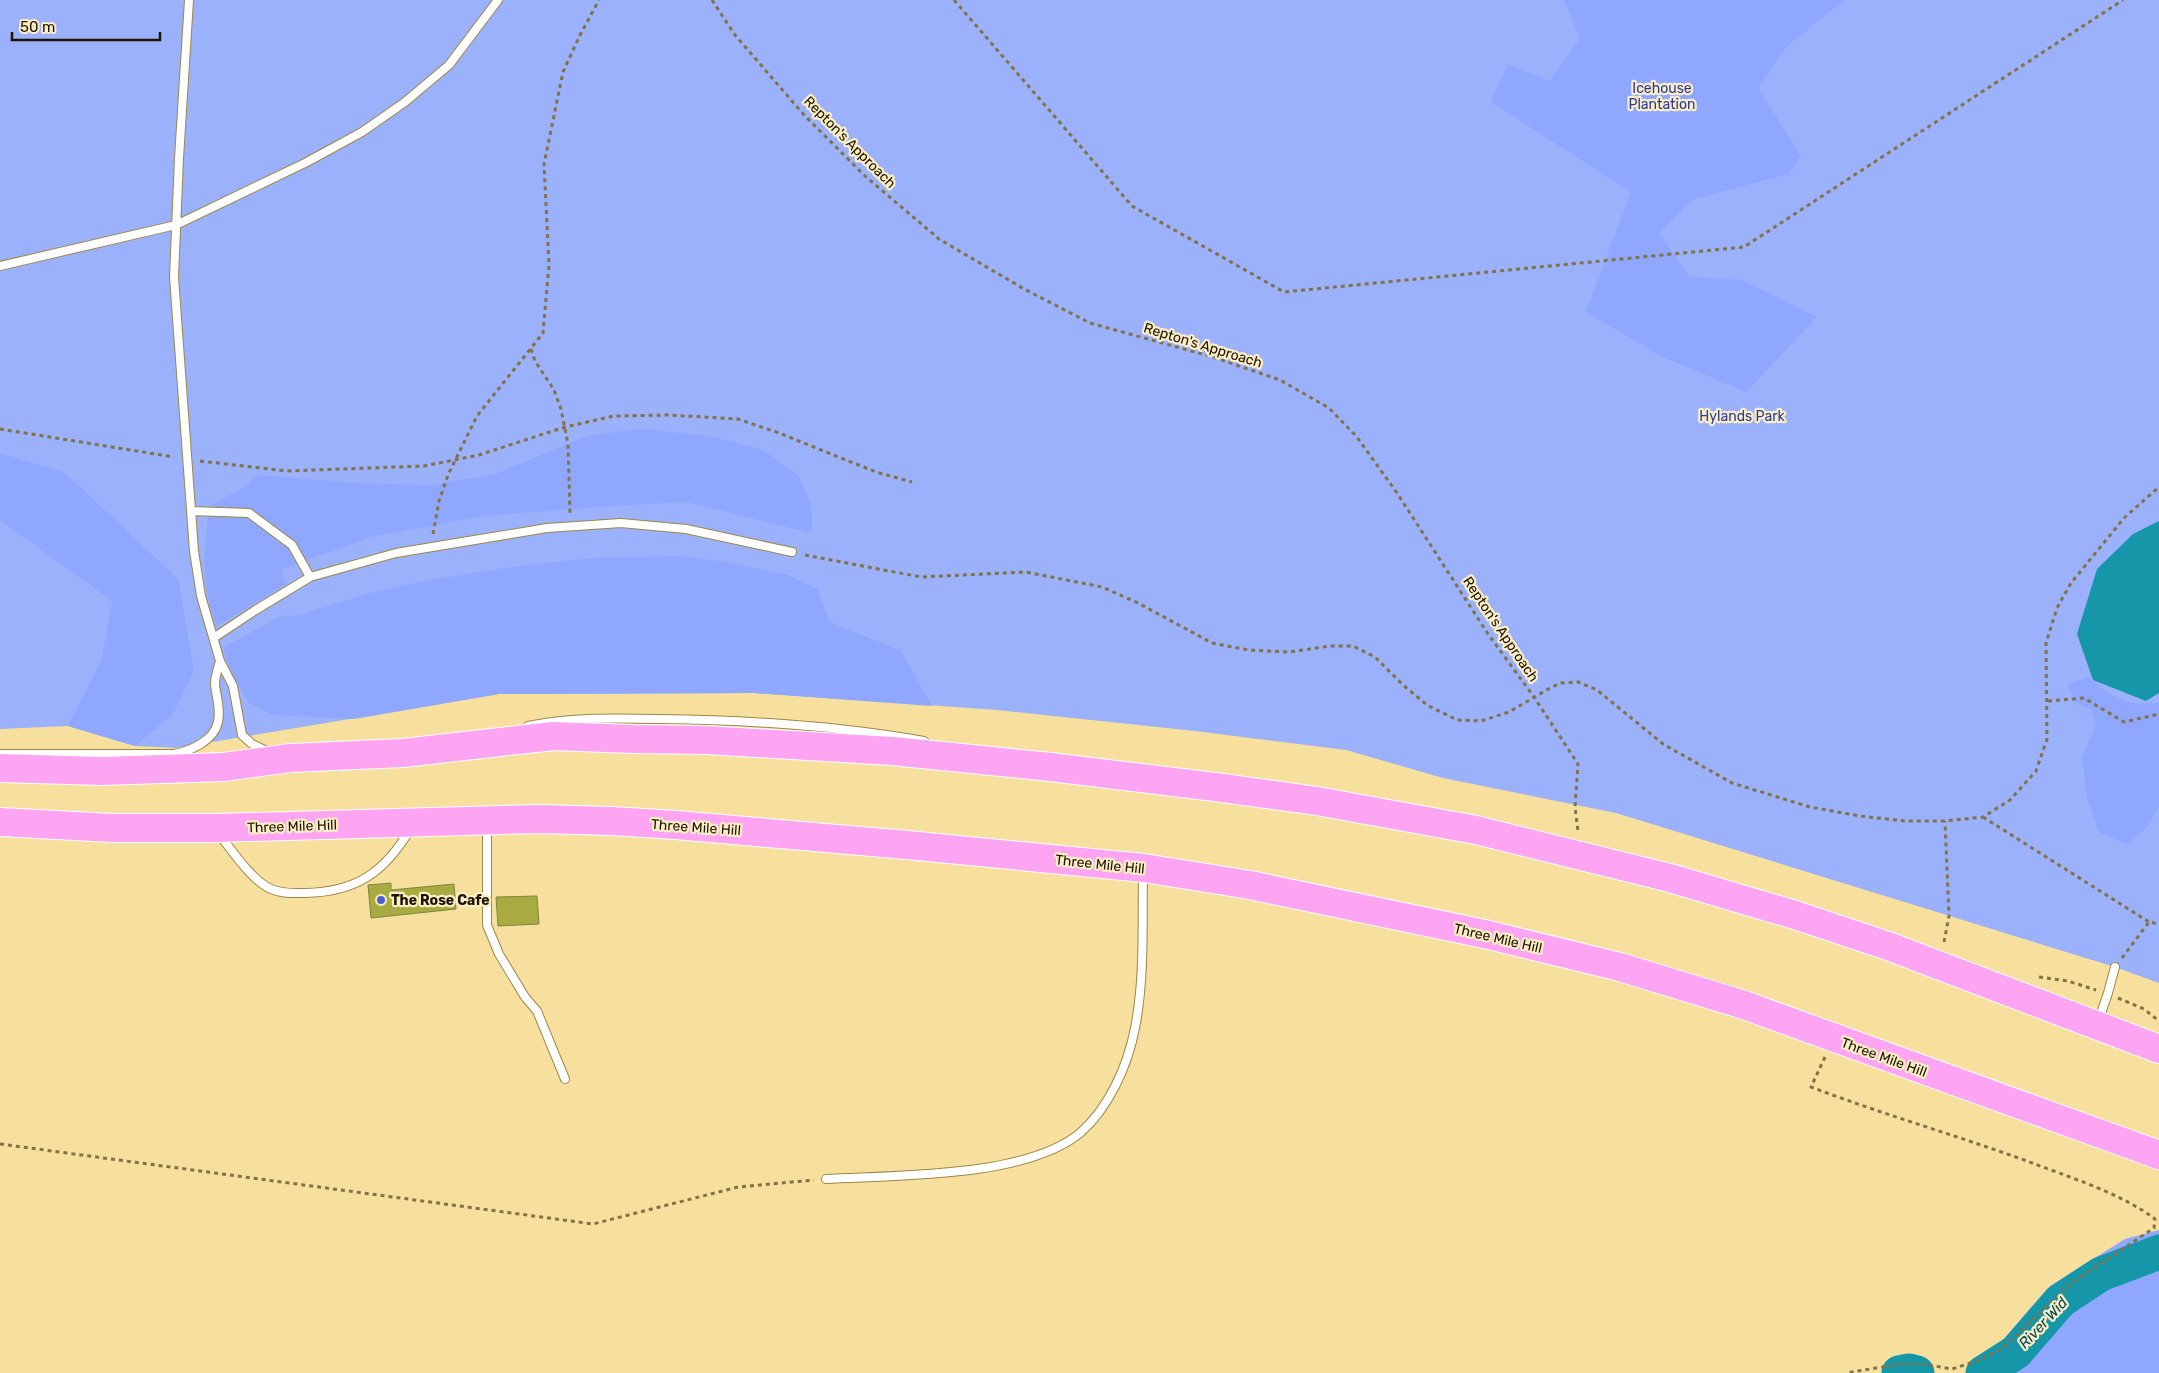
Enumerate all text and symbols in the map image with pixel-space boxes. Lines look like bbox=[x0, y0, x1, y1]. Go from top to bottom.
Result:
scale bar bbox=[12, 10, 160, 42]
text: 50 m bbox=[20, 18, 55, 36]
park label: Icehouse Plantation bbox=[1628, 80, 1696, 113]
street label: Repton's Approach bbox=[800, 93, 899, 192]
street label: Repton's Approach bbox=[1142, 319, 1264, 372]
park label: Hylands Park bbox=[1699, 408, 1785, 425]
street label: Repton's Approach bbox=[1459, 574, 1542, 685]
street label: Three Mile Hill bbox=[247, 816, 337, 837]
street label: Three Mile Hill bbox=[650, 816, 741, 839]
street label: Three Mile Hill bbox=[1054, 851, 1146, 878]
place label: The Rose Cafe bbox=[391, 892, 490, 909]
marker: The Rose Cafe bbox=[375, 894, 387, 906]
street label: Three Mile Hill bbox=[1452, 920, 1544, 957]
street label: Three Mile Hill bbox=[1839, 1034, 1929, 1081]
water label: River Wid bbox=[2015, 1293, 2072, 1352]

